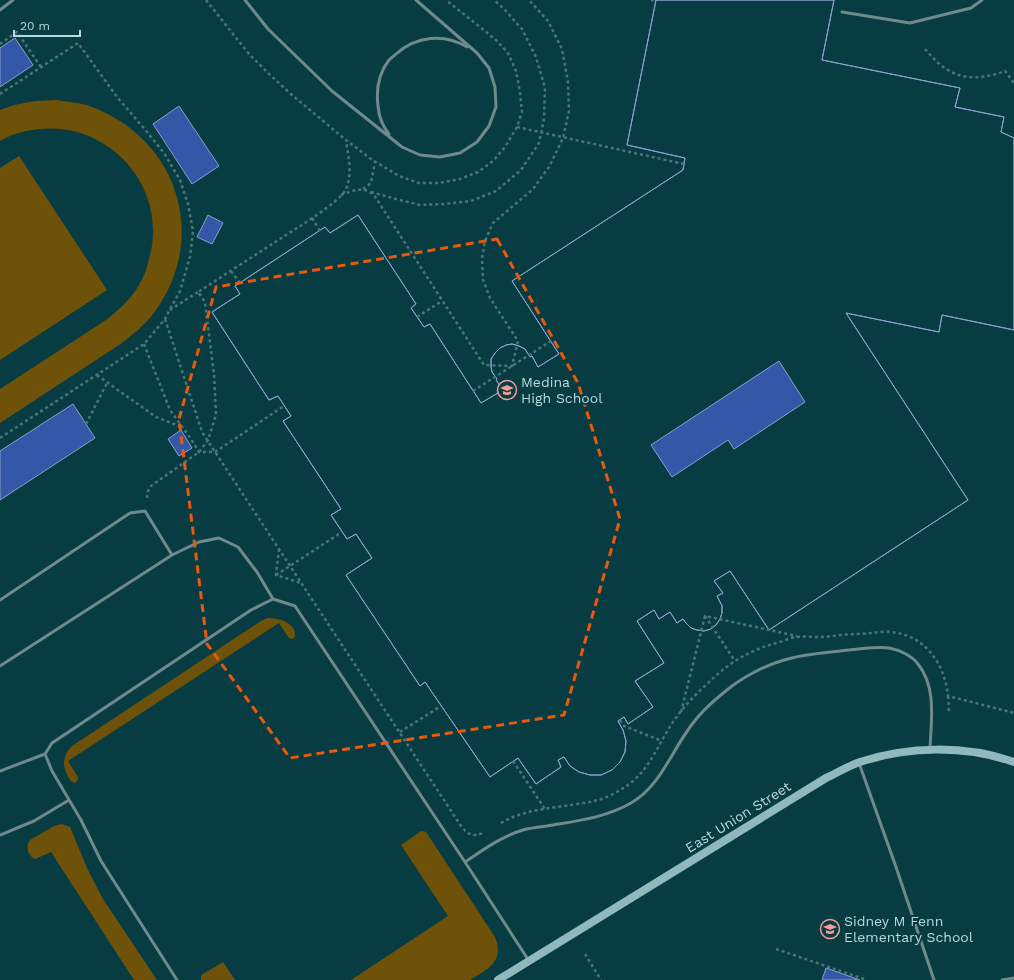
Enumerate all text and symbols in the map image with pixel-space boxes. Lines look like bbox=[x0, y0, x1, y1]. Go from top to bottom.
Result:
scale bar bbox=[14, 12, 80, 38]
text: 20 m bbox=[20, 19, 50, 33]
place label: Medina High School bbox=[521, 374, 603, 406]
school or university icon: Medina High School bbox=[496, 379, 518, 401]
street label: East Union Street bbox=[682, 778, 794, 856]
place label: Sidney M Fenn Elementary School bbox=[844, 913, 974, 945]
school or university icon: Sidney M Fenn Elementary School bbox=[819, 918, 841, 940]

